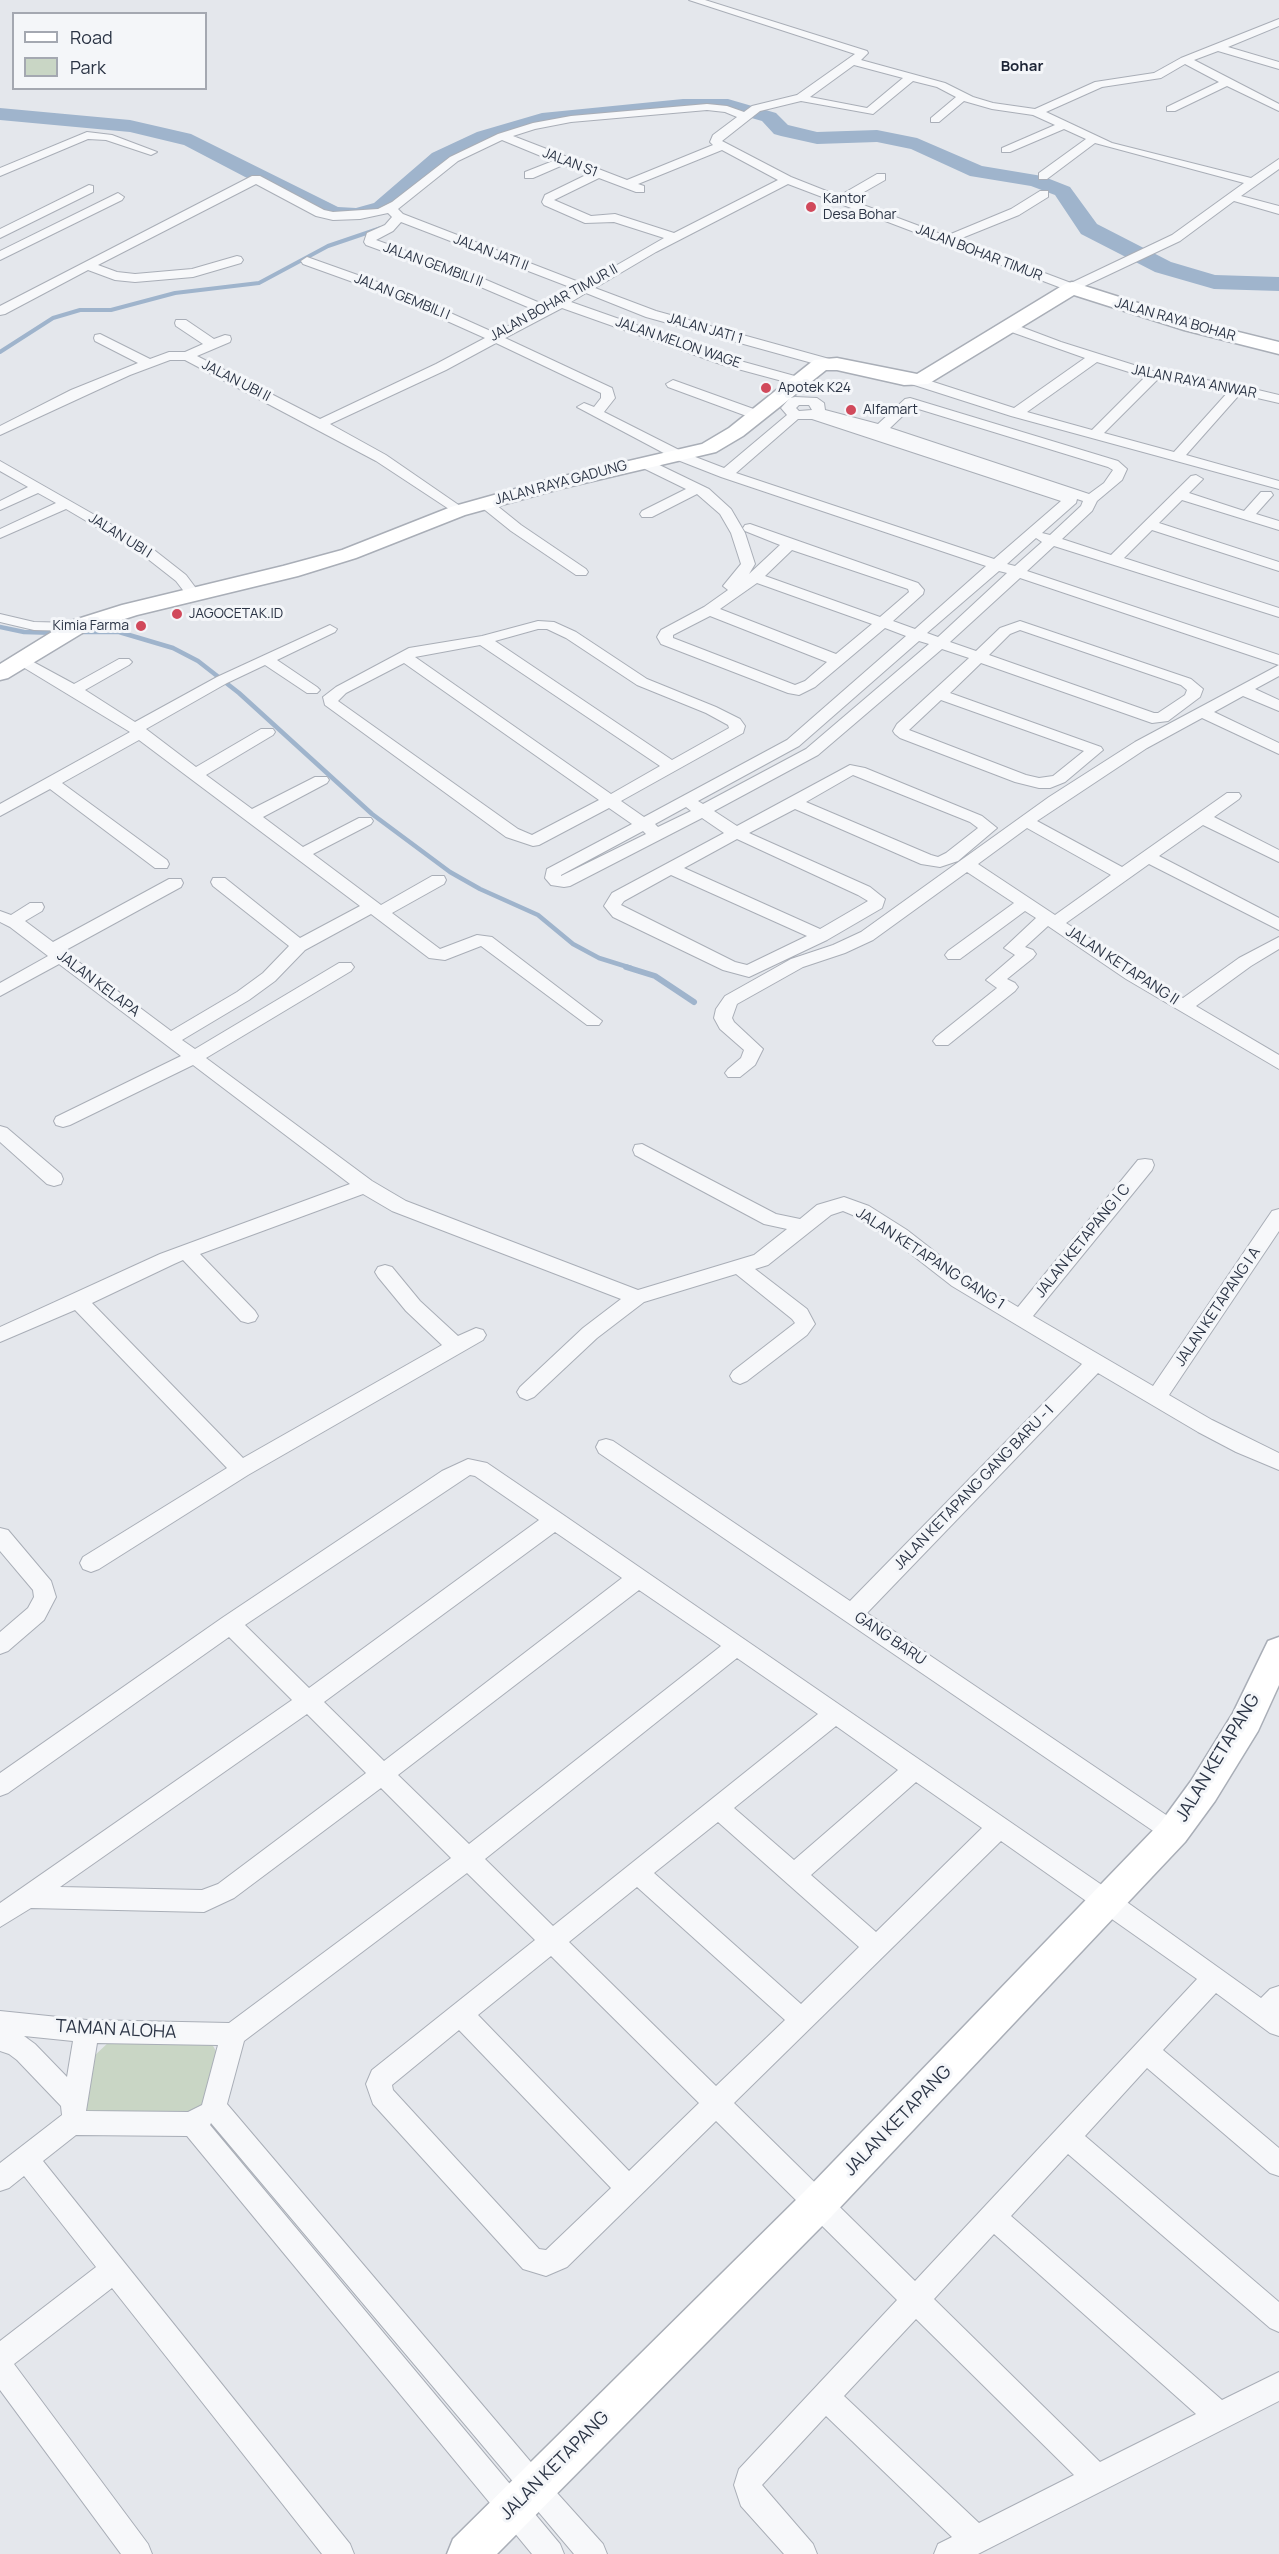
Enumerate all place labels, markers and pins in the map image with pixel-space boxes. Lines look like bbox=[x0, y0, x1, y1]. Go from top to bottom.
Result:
place label: Kantor Desa Bohar bbox=[823, 191, 897, 224]
marker: Kantor Desa Bohar bbox=[804, 200, 818, 214]
place label: Apotek K24 bbox=[778, 380, 851, 396]
marker: Apotek K24 bbox=[759, 381, 773, 395]
place label: Alfamart bbox=[863, 402, 918, 418]
marker: Alfamart bbox=[844, 403, 858, 417]
place label: JAGOCETAK.ID bbox=[189, 606, 283, 622]
marker: JAGOCETAK.ID bbox=[170, 607, 184, 621]
place label: Kimia Farma bbox=[52, 618, 129, 634]
marker: Kimia Farma bbox=[134, 619, 148, 633]

